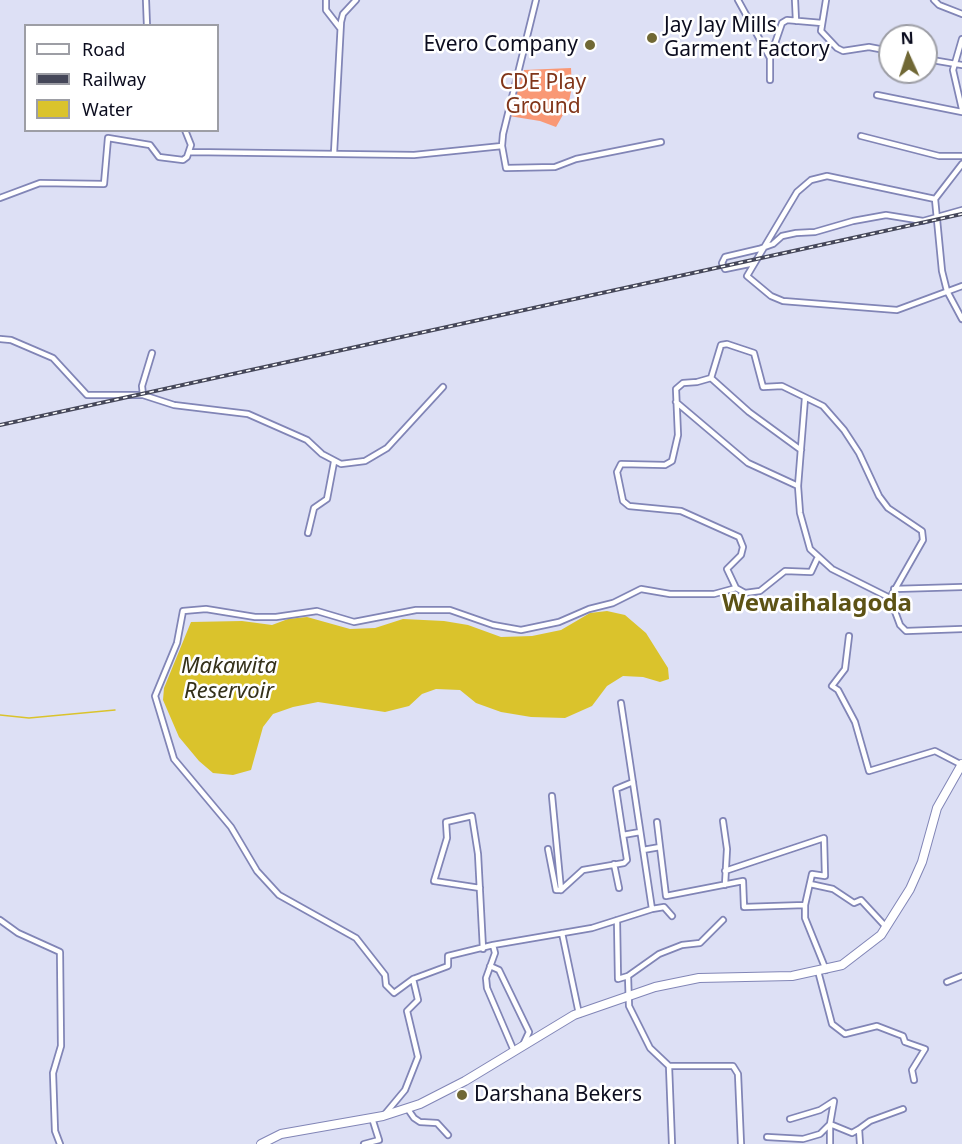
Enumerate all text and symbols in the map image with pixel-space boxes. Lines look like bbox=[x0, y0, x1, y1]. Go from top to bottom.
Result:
place label: Jay Jay Mills Garment Factory bbox=[664, 13, 830, 63]
legend bbox=[24, 24, 219, 132]
north arrow bbox=[878, 24, 938, 84]
text: N bbox=[900, 27, 914, 49]
marker: Jay Jay Mills Garment Factory bbox=[645, 31, 659, 45]
place label: Evero Company bbox=[423, 32, 578, 58]
text: Road bbox=[82, 37, 125, 61]
marker: Evero Company bbox=[583, 38, 597, 52]
text: Railway bbox=[82, 67, 146, 91]
park label: CDE Play Ground bbox=[500, 70, 586, 120]
text: Water bbox=[82, 97, 133, 121]
district label: Wewaihalagoda bbox=[722, 590, 912, 618]
water label: Makawita Reservoir bbox=[181, 654, 277, 706]
place label: Darshana Bekers bbox=[474, 1082, 642, 1108]
marker: Darshana Bekers bbox=[455, 1088, 469, 1102]

